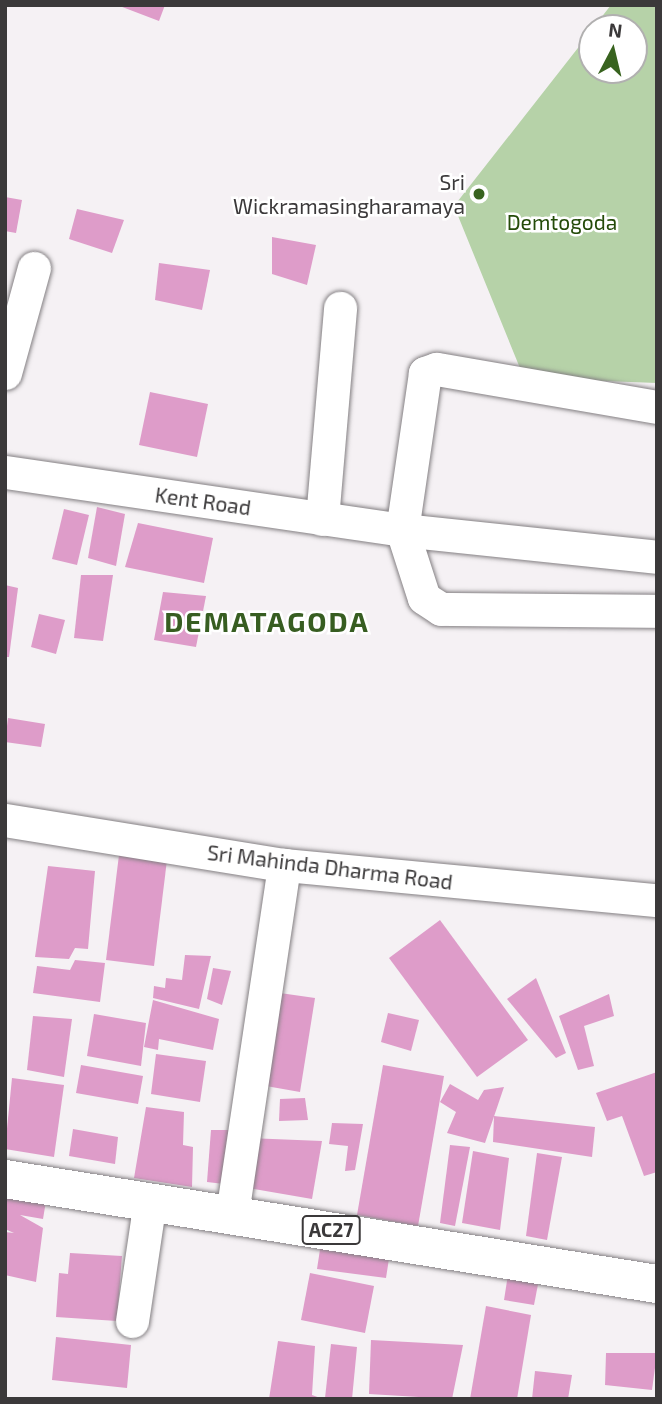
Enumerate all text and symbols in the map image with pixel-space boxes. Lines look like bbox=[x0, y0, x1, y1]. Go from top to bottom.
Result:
north arrow bbox=[578, 14, 648, 84]
text: N bbox=[607, 17, 624, 42]
place label: Sri Wickramasingharamaya bbox=[233, 169, 465, 219]
marker: Sri Wickramasingharamaya bbox=[471, 186, 487, 202]
park label: Demtogoda bbox=[507, 209, 617, 235]
street label: Kent Road bbox=[153, 482, 253, 520]
district label: DEMATAGODA bbox=[165, 604, 369, 638]
street label: Sri Mahinda Dharma Road bbox=[206, 839, 454, 895]
road number: AC27 bbox=[301, 1214, 361, 1246]

